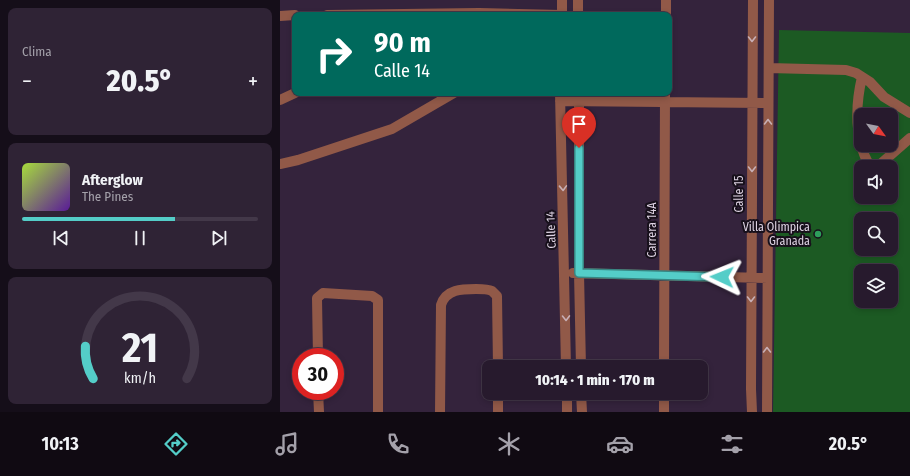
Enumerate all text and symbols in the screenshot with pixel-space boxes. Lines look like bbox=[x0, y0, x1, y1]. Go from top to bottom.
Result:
text: 90 m bbox=[374, 26, 431, 59]
icon: right bbox=[308, 28, 360, 80]
one-way arrow bbox=[748, 36, 756, 42]
text: Clima bbox=[22, 44, 52, 59]
text: Calle 14 bbox=[374, 60, 430, 82]
text: 20.5° bbox=[107, 63, 173, 99]
text: − bbox=[22, 68, 32, 95]
text: + bbox=[248, 68, 258, 95]
pin bbox=[562, 107, 596, 148]
north arrow bbox=[854, 108, 898, 152]
map controls bbox=[854, 108, 898, 308]
icon: arrive bbox=[568, 113, 590, 135]
one-way arrow bbox=[764, 119, 772, 125]
button: sound bbox=[854, 160, 898, 204]
one-way arrow bbox=[748, 166, 756, 172]
text: Afterglow bbox=[82, 171, 143, 189]
street label: Calle 15 bbox=[732, 175, 746, 212]
one-way arrow bbox=[558, 185, 567, 191]
text: The Pines bbox=[82, 189, 133, 204]
street label: Carrera 14A bbox=[645, 202, 659, 258]
street label: Calle 14 bbox=[543, 211, 559, 249]
button: search bbox=[854, 212, 898, 256]
place label: Villa Olimpica Granada bbox=[743, 220, 810, 248]
icon: previous bbox=[50, 227, 72, 249]
icon: pause bbox=[129, 227, 151, 249]
icon: next bbox=[208, 227, 230, 249]
marker: Villa Olimpica Granada bbox=[813, 229, 823, 239]
position arrow bbox=[701, 256, 743, 298]
button: layers bbox=[854, 264, 898, 308]
one-way arrow bbox=[747, 296, 755, 302]
one-way arrow bbox=[561, 315, 570, 321]
text: 21 bbox=[121, 322, 158, 372]
one-way arrow bbox=[763, 347, 771, 353]
speed limit sign: 30 bbox=[292, 348, 344, 400]
text: km/h bbox=[124, 369, 156, 386]
text: 10:14 · 1 min · 170 m bbox=[535, 371, 655, 389]
icon: directions bbox=[162, 430, 190, 458]
icon: music bbox=[273, 430, 301, 458]
icon: phone bbox=[384, 430, 412, 458]
icon: climate bbox=[495, 430, 523, 458]
icon: car bbox=[606, 430, 634, 458]
icon: filters bbox=[718, 430, 746, 458]
text: 10:13 bbox=[42, 433, 79, 455]
text: 20.5° bbox=[829, 433, 868, 455]

